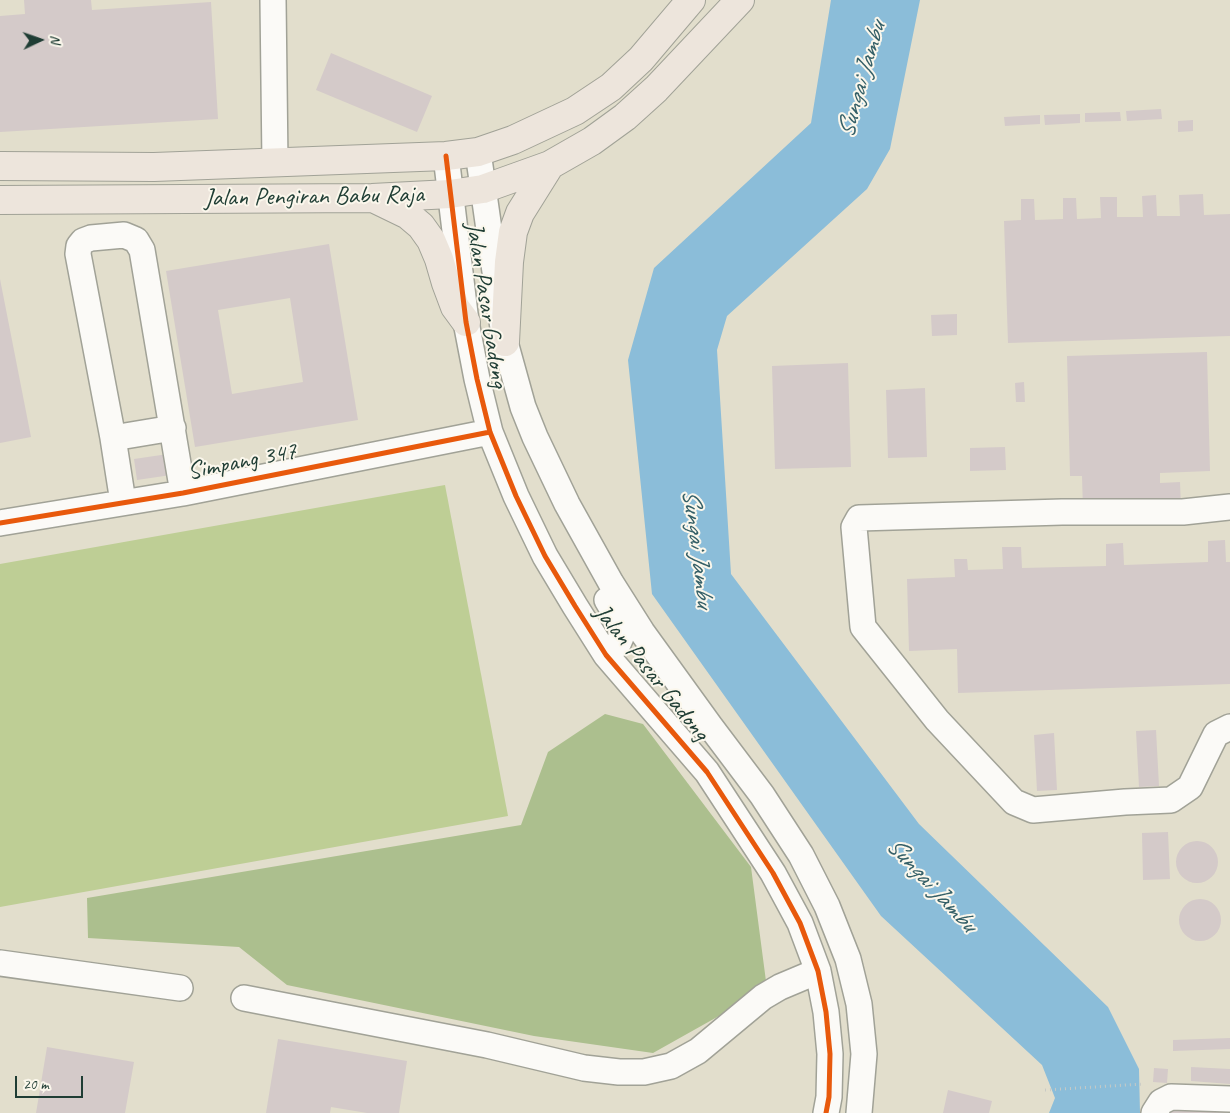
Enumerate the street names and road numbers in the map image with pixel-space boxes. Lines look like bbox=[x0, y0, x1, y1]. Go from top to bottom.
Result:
street label: Jalan Pengiran Babu Raja bbox=[204, 180, 424, 214]
street label: Jalan Pasar Gadong bbox=[458, 220, 514, 390]
street label: Simpang 347 bbox=[185, 437, 299, 487]
street label: Jalan Pasar Gadong bbox=[587, 599, 715, 747]

